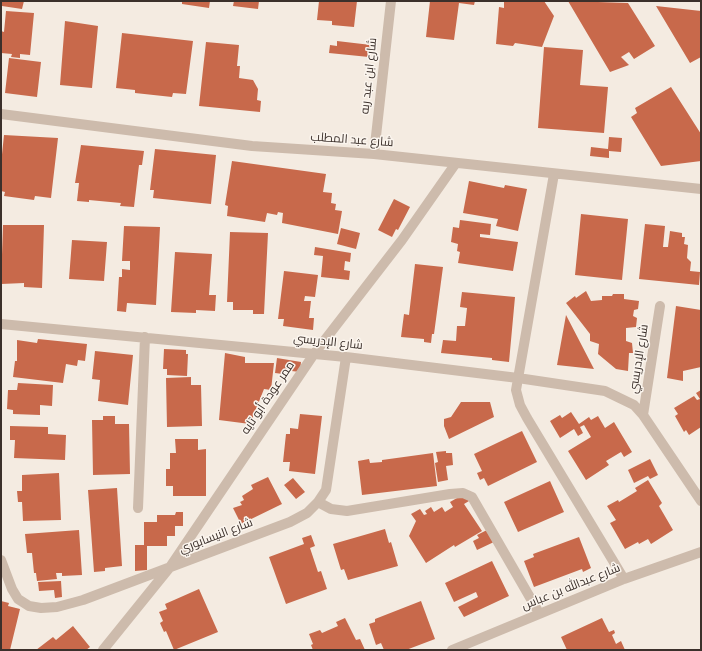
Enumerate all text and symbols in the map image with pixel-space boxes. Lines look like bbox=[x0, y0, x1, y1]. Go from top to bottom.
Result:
street label: شارع ابن عبد ربه bbox=[358, 37, 380, 115]
street label: شارع عبد المطلب bbox=[310, 130, 394, 150]
street label: شارع الإدريسي bbox=[626, 323, 652, 395]
street label: شارع الإدريسي bbox=[292, 331, 364, 353]
street label: ممر عودة أبو تايه bbox=[238, 359, 298, 437]
street label: شارع النيسابوري bbox=[177, 515, 255, 557]
street label: شارع عبدالله بن عباس bbox=[520, 561, 622, 613]

